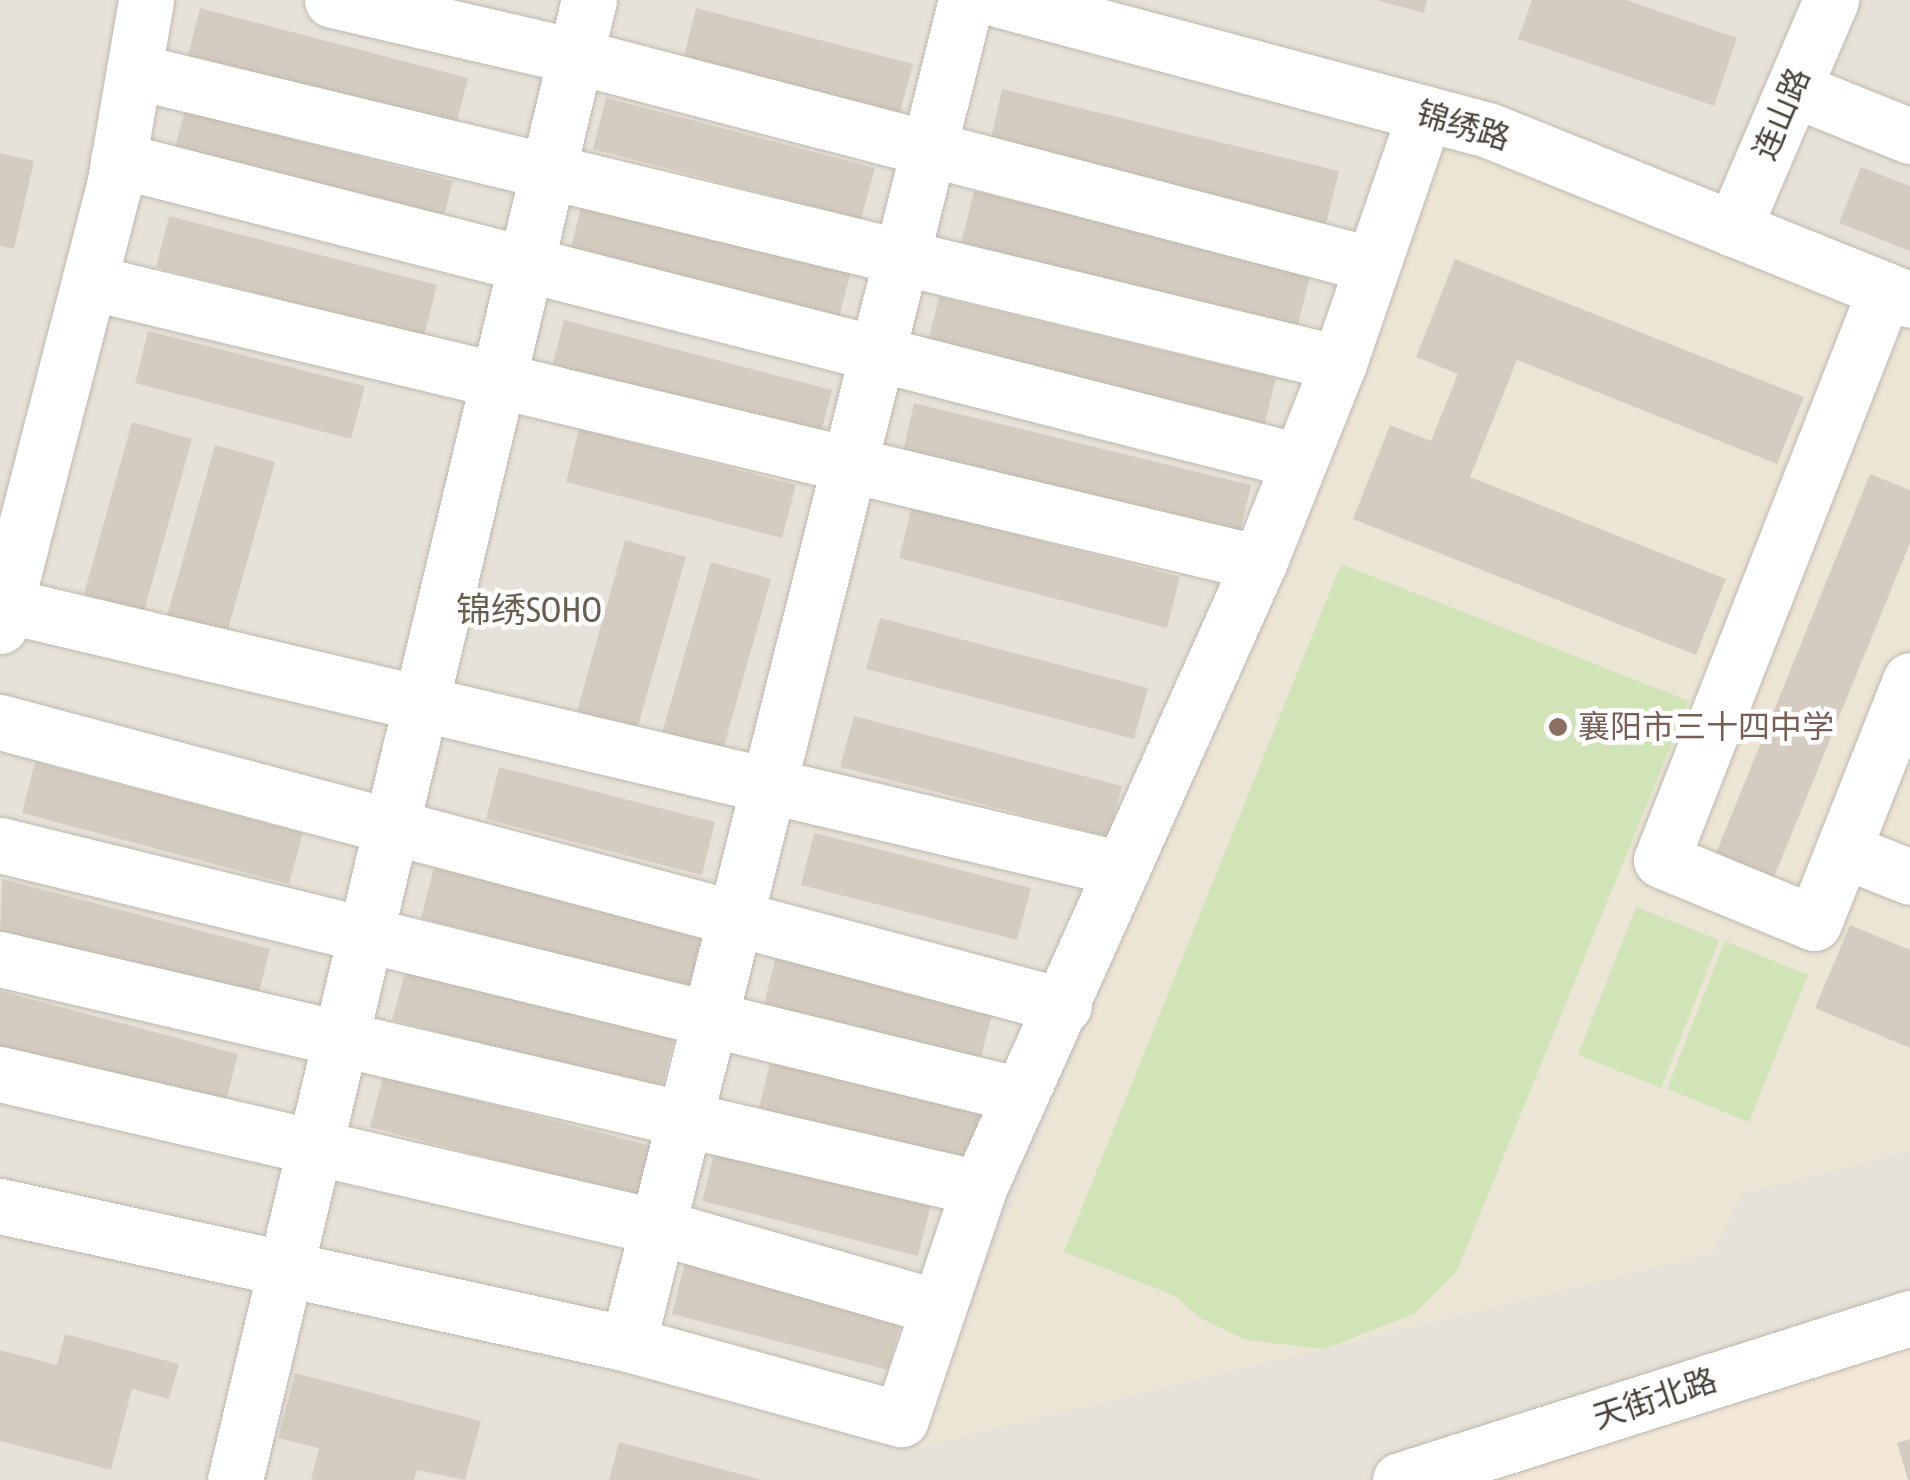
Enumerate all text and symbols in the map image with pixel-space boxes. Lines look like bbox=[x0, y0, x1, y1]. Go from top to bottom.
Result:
street label: 连山路 bbox=[1746, 62, 1818, 166]
street label: 锦绣路 bbox=[1411, 94, 1515, 158]
district label: 锦绣SOHO bbox=[456, 588, 602, 630]
place label: 襄阳市三十四中学 bbox=[1578, 708, 1834, 746]
marker: 襄阳市三十四中学 bbox=[1547, 716, 1569, 738]
street label: 天街北路 bbox=[1588, 1361, 1722, 1437]

